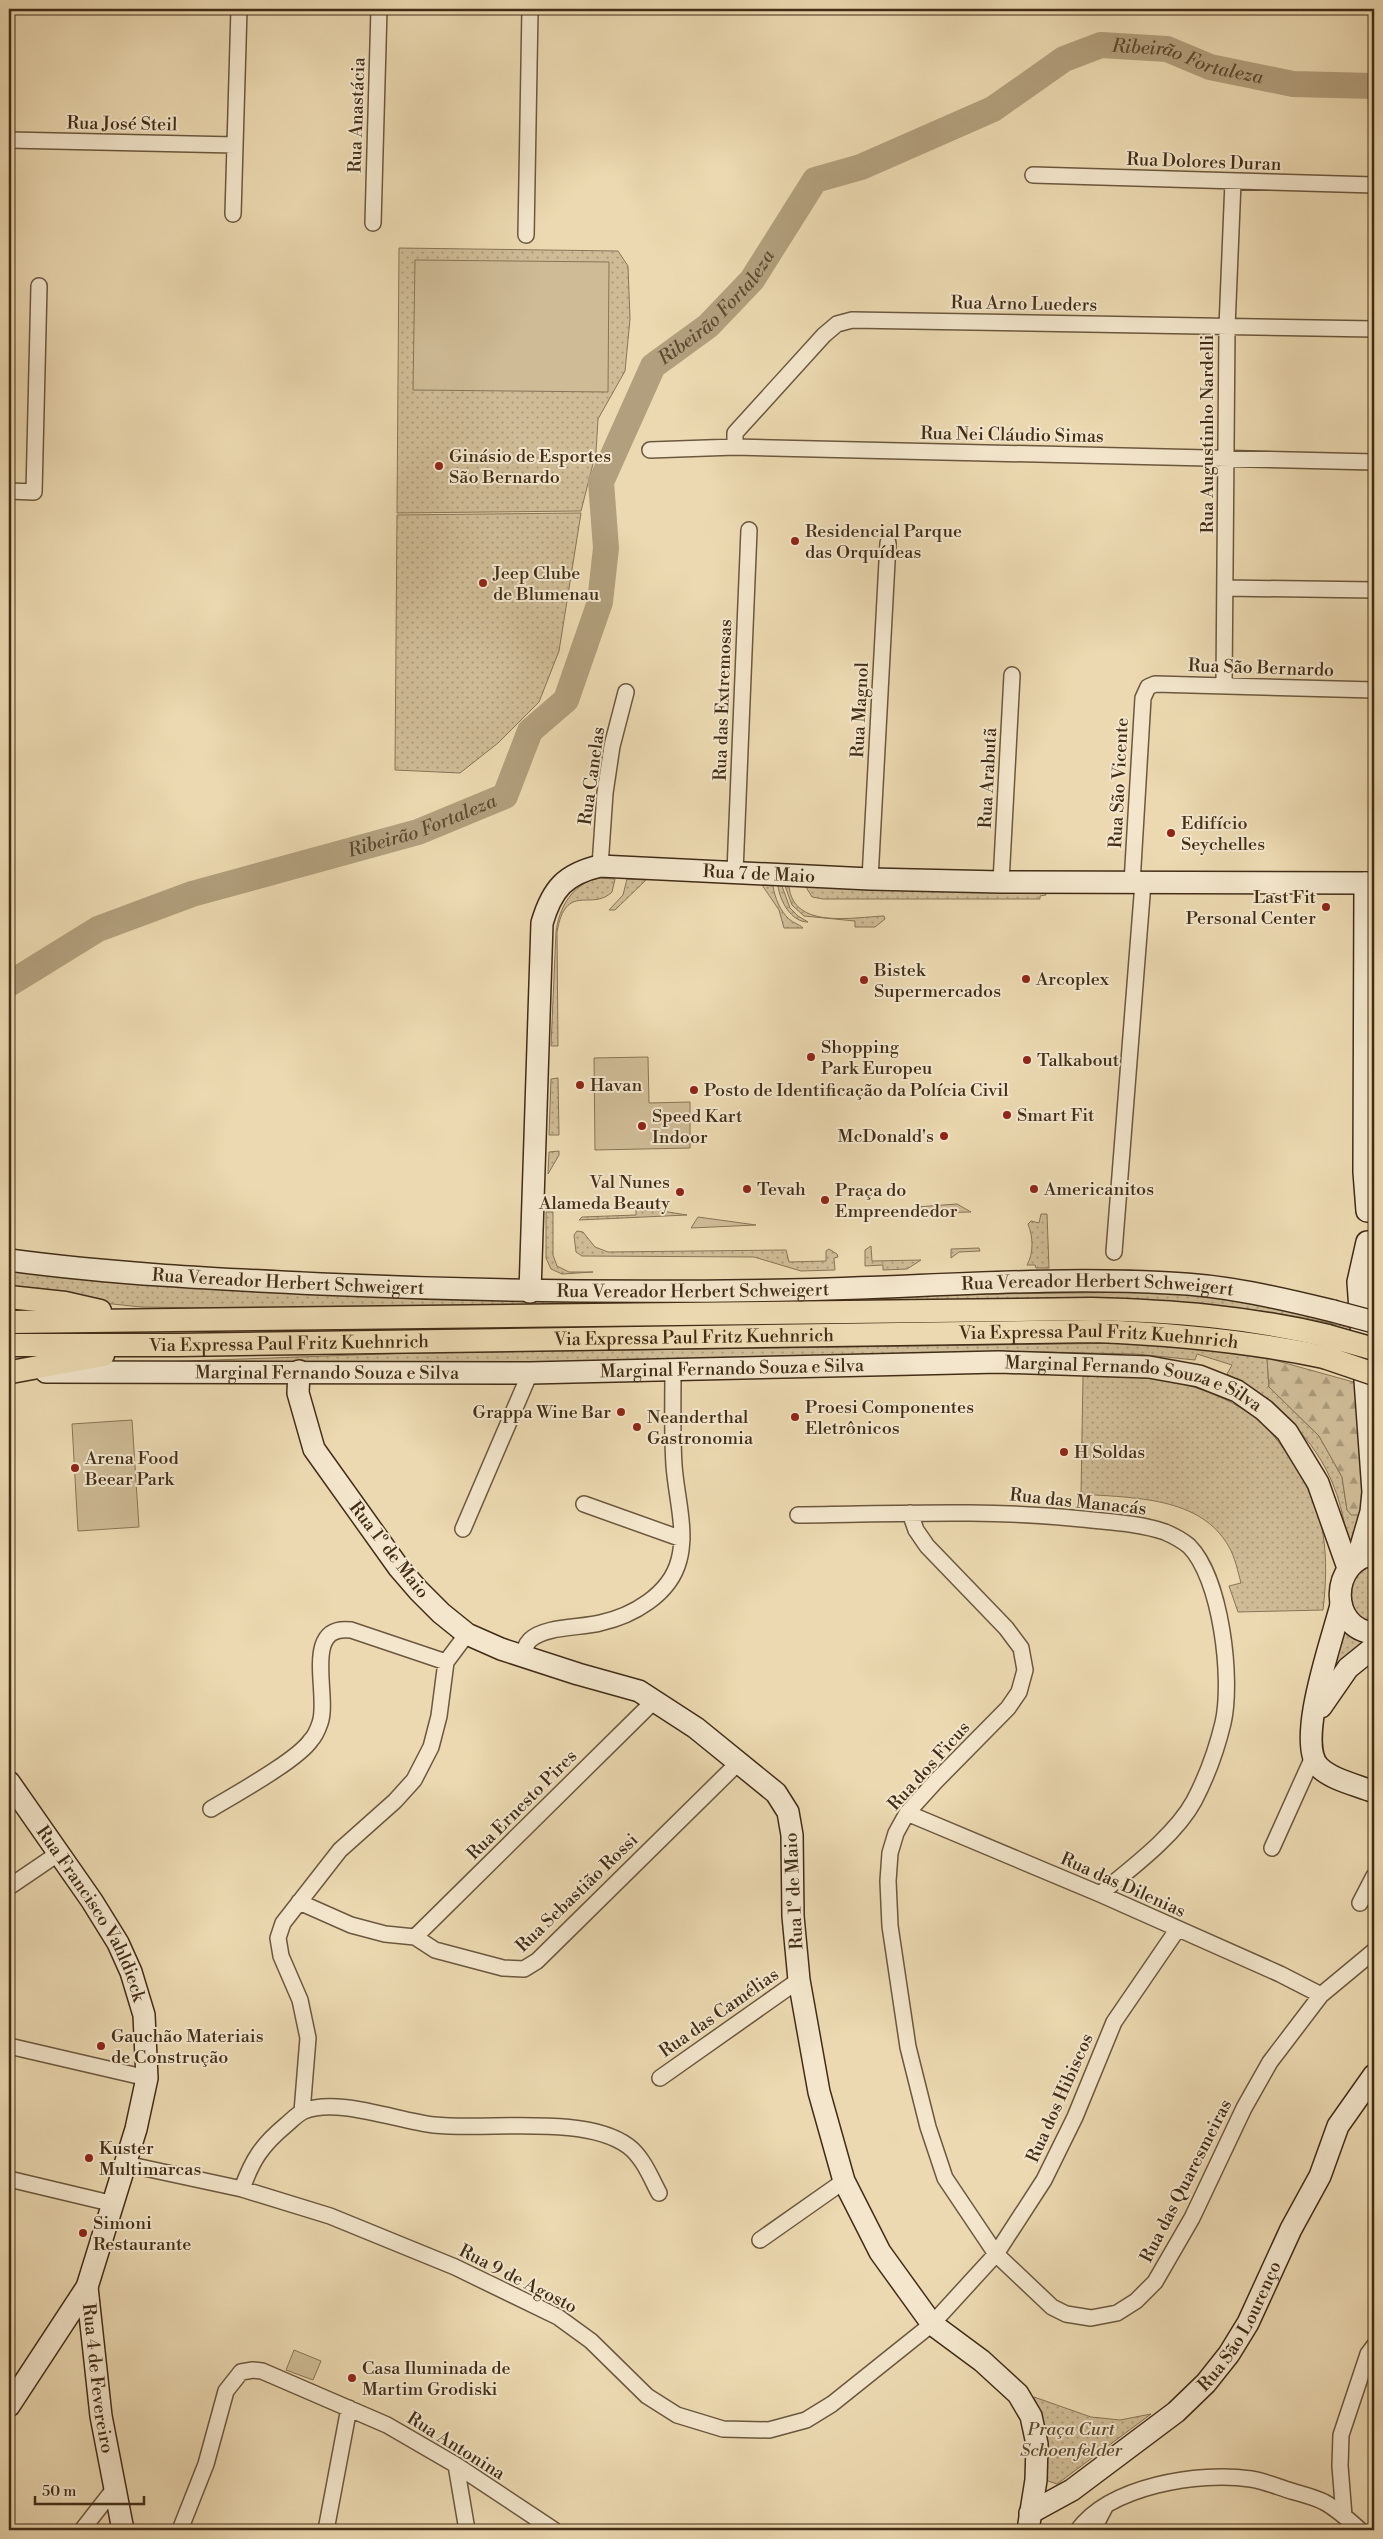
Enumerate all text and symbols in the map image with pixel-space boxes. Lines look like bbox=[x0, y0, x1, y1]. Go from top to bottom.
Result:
water label: Ribeirão Fortaleza bbox=[1110, 34, 1266, 90]
street label: Rua Anastácia bbox=[343, 56, 371, 173]
street label: Rua José Steil bbox=[66, 112, 178, 136]
street label: Rua Dolores Duran bbox=[1126, 148, 1282, 176]
water label: Ribeirão Fortaleza bbox=[652, 245, 780, 371]
street label: Rua Arno Lueders bbox=[950, 291, 1098, 317]
street label: Rua Augustinho Nardelli bbox=[1196, 334, 1219, 533]
street label: Rua Nei Cláudio Simas bbox=[920, 422, 1104, 448]
place label: Ginásio de Esportes São Bernardo bbox=[449, 445, 611, 489]
marker: Ginásio de Esportes São Bernardo bbox=[433, 460, 445, 472]
place label: Residencial Parque das Orquídeas bbox=[805, 520, 962, 564]
marker: Residencial Parque das Orquídeas bbox=[789, 535, 801, 547]
place label: Jeep Clube de Blumenau bbox=[492, 562, 600, 606]
marker: Jeep Clube de Blumenau bbox=[477, 577, 489, 589]
street label: Rua das Extremosas bbox=[709, 619, 737, 781]
street label: Rua São Bernardo bbox=[1187, 654, 1335, 682]
street label: Rua Magnol bbox=[846, 661, 874, 759]
street label: Rua São Vicente bbox=[1104, 717, 1134, 849]
street label: Rua Canelas bbox=[574, 725, 610, 827]
street label: Rua Arabutã bbox=[974, 726, 1002, 829]
water label: Ribeirão Fortaleza bbox=[344, 789, 500, 863]
place label: Edifício Seychelles bbox=[1181, 812, 1265, 856]
marker: Edifício Seychelles bbox=[1165, 827, 1177, 839]
street label: Rua 7 de Maio bbox=[702, 859, 816, 888]
place label: Last Fit Personal Center bbox=[1186, 886, 1317, 930]
marker: Last Fit Personal Center bbox=[1320, 901, 1332, 913]
place label: Bistek Supermercados bbox=[873, 959, 1001, 1003]
place label: Arcoplex bbox=[1035, 968, 1110, 991]
marker: Arcoplex bbox=[1020, 973, 1032, 985]
marker: Bistek Supermercados bbox=[858, 974, 870, 986]
place label: Shopping Park Europeu bbox=[821, 1036, 933, 1080]
place label: Talkabout bbox=[1037, 1049, 1120, 1072]
marker: Shopping Park Europeu bbox=[805, 1051, 817, 1063]
marker: Talkabout bbox=[1021, 1054, 1033, 1066]
place label: Havan bbox=[590, 1074, 642, 1097]
marker: Havan bbox=[574, 1079, 586, 1091]
place label: Posto de Identificação da Polícia Civil bbox=[704, 1079, 1009, 1102]
marker: Posto de Identificação da Polícia Civil bbox=[688, 1084, 700, 1096]
place label: Smart Fit bbox=[1017, 1104, 1095, 1127]
place label: Speed Kart Indoor bbox=[652, 1105, 743, 1149]
marker: Smart Fit bbox=[1001, 1109, 1013, 1121]
marker: Speed Kart Indoor bbox=[636, 1120, 648, 1132]
place label: McDonald's bbox=[838, 1125, 934, 1148]
marker: McDonald's bbox=[938, 1130, 950, 1142]
place label: Val Nunes Alameda Beauty bbox=[538, 1171, 670, 1215]
place label: Tevah bbox=[757, 1178, 806, 1201]
place label: Americanitos bbox=[1043, 1178, 1154, 1201]
place label: Praça do Empreendedor bbox=[835, 1179, 958, 1223]
marker: Tevah bbox=[741, 1183, 753, 1195]
marker: Americanitos bbox=[1028, 1183, 1040, 1195]
marker: Val Nunes Alameda Beauty bbox=[674, 1186, 686, 1198]
marker: Praça do Empreendedor bbox=[819, 1194, 831, 1206]
street label: Rua Vereador Herbert Schweigert bbox=[151, 1263, 425, 1299]
street label: Rua Vereador Herbert Schweigert bbox=[961, 1269, 1236, 1301]
street label: Rua Vereador Herbert Schweigert bbox=[556, 1278, 830, 1303]
street label: Via Expressa Paul Fritz Kuehnrich bbox=[958, 1319, 1240, 1354]
street label: Via Expressa Paul Fritz Kuehnrich bbox=[553, 1323, 834, 1351]
street label: Via Expressa Paul Fritz Kuehnrich bbox=[148, 1330, 429, 1357]
street label: Marginal Fernando Souza e Silva bbox=[1004, 1351, 1267, 1417]
street label: Marginal Fernando Souza e Silva bbox=[600, 1354, 865, 1383]
street label: Marginal Fernando Souza e Silva bbox=[195, 1361, 460, 1384]
place label: Proesi Componentes Eletrônicos bbox=[805, 1396, 974, 1440]
place label: Grappa Wine Bar bbox=[473, 1401, 611, 1424]
marker: Grappa Wine Bar bbox=[615, 1406, 627, 1418]
place label: Neanderthal Gastronomia bbox=[647, 1406, 754, 1450]
marker: Proesi Componentes Eletrônicos bbox=[789, 1411, 801, 1423]
marker: Neanderthal Gastronomia bbox=[631, 1421, 643, 1433]
place label: H Soldas bbox=[1074, 1441, 1145, 1464]
marker: H Soldas bbox=[1058, 1446, 1070, 1458]
place label: Arena Food Beear Park bbox=[84, 1447, 179, 1491]
marker: Arena Food Beear Park bbox=[69, 1462, 81, 1474]
street label: Rua das Manacás bbox=[1008, 1483, 1148, 1521]
street label: Rua 1º de Maio bbox=[344, 1497, 434, 1603]
street label: Rua dos Ficus bbox=[883, 1717, 975, 1815]
street label: Rua Ernesto Pires bbox=[462, 1745, 582, 1865]
street label: Rua Francisco Vahldieck bbox=[31, 1821, 151, 2006]
street label: Rua Sebastião Rossi bbox=[511, 1829, 643, 1957]
street label: Rua 1º de Maio bbox=[779, 1832, 809, 1950]
street label: Rua das Dilenias bbox=[1057, 1847, 1189, 1923]
street label: Rua das Camélias bbox=[655, 1963, 783, 2063]
place label: Gauchão Materiais de Construção bbox=[111, 2025, 264, 2069]
street label: Rua dos Hibiscos bbox=[1021, 2030, 1099, 2166]
marker: Gauchão Materiais de Construção bbox=[95, 2040, 107, 2052]
street label: Rua das Quaresmeiras bbox=[1135, 2095, 1237, 2266]
place label: Kuster Multimarcas bbox=[99, 2137, 201, 2181]
marker: Kuster Multimarcas bbox=[83, 2152, 95, 2164]
place label: Simoni Restaurante bbox=[93, 2212, 191, 2256]
marker: Simoni Restaurante bbox=[77, 2227, 89, 2239]
street label: Rua 9 de Agosto bbox=[455, 2239, 581, 2319]
street label: Rua São Lourenço bbox=[1193, 2257, 1286, 2397]
street label: Rua 4 de Fevereiro bbox=[77, 2302, 119, 2455]
place label: Casa Iluminada de Martim Grodiski bbox=[362, 2357, 510, 2401]
marker: Casa Iluminada de Martim Grodiski bbox=[346, 2372, 358, 2384]
street label: Rua Antonina bbox=[403, 2407, 510, 2486]
park label: Praça Curt Schoenfelder bbox=[1020, 2418, 1122, 2462]
scale bar bbox=[35, 2474, 144, 2506]
text: 50 m bbox=[42, 2482, 76, 2501]

